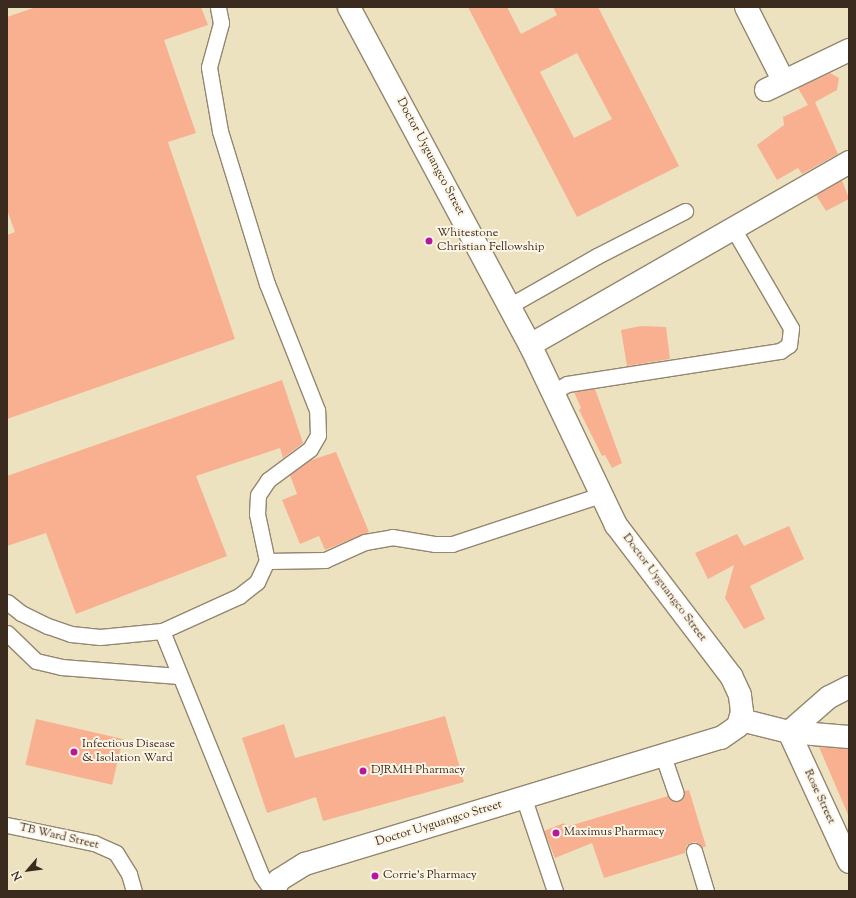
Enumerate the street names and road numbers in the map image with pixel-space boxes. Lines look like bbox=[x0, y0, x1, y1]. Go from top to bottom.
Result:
street label: Doctor Uyguangco Street bbox=[393, 96, 467, 218]
street label: Doctor Uyguangco Street bbox=[619, 531, 709, 645]
street label: Rose Street bbox=[800, 767, 838, 827]
street label: Doctor Uyguangco Street bbox=[374, 798, 504, 850]
street label: TB Ward Street bbox=[18, 821, 100, 853]

